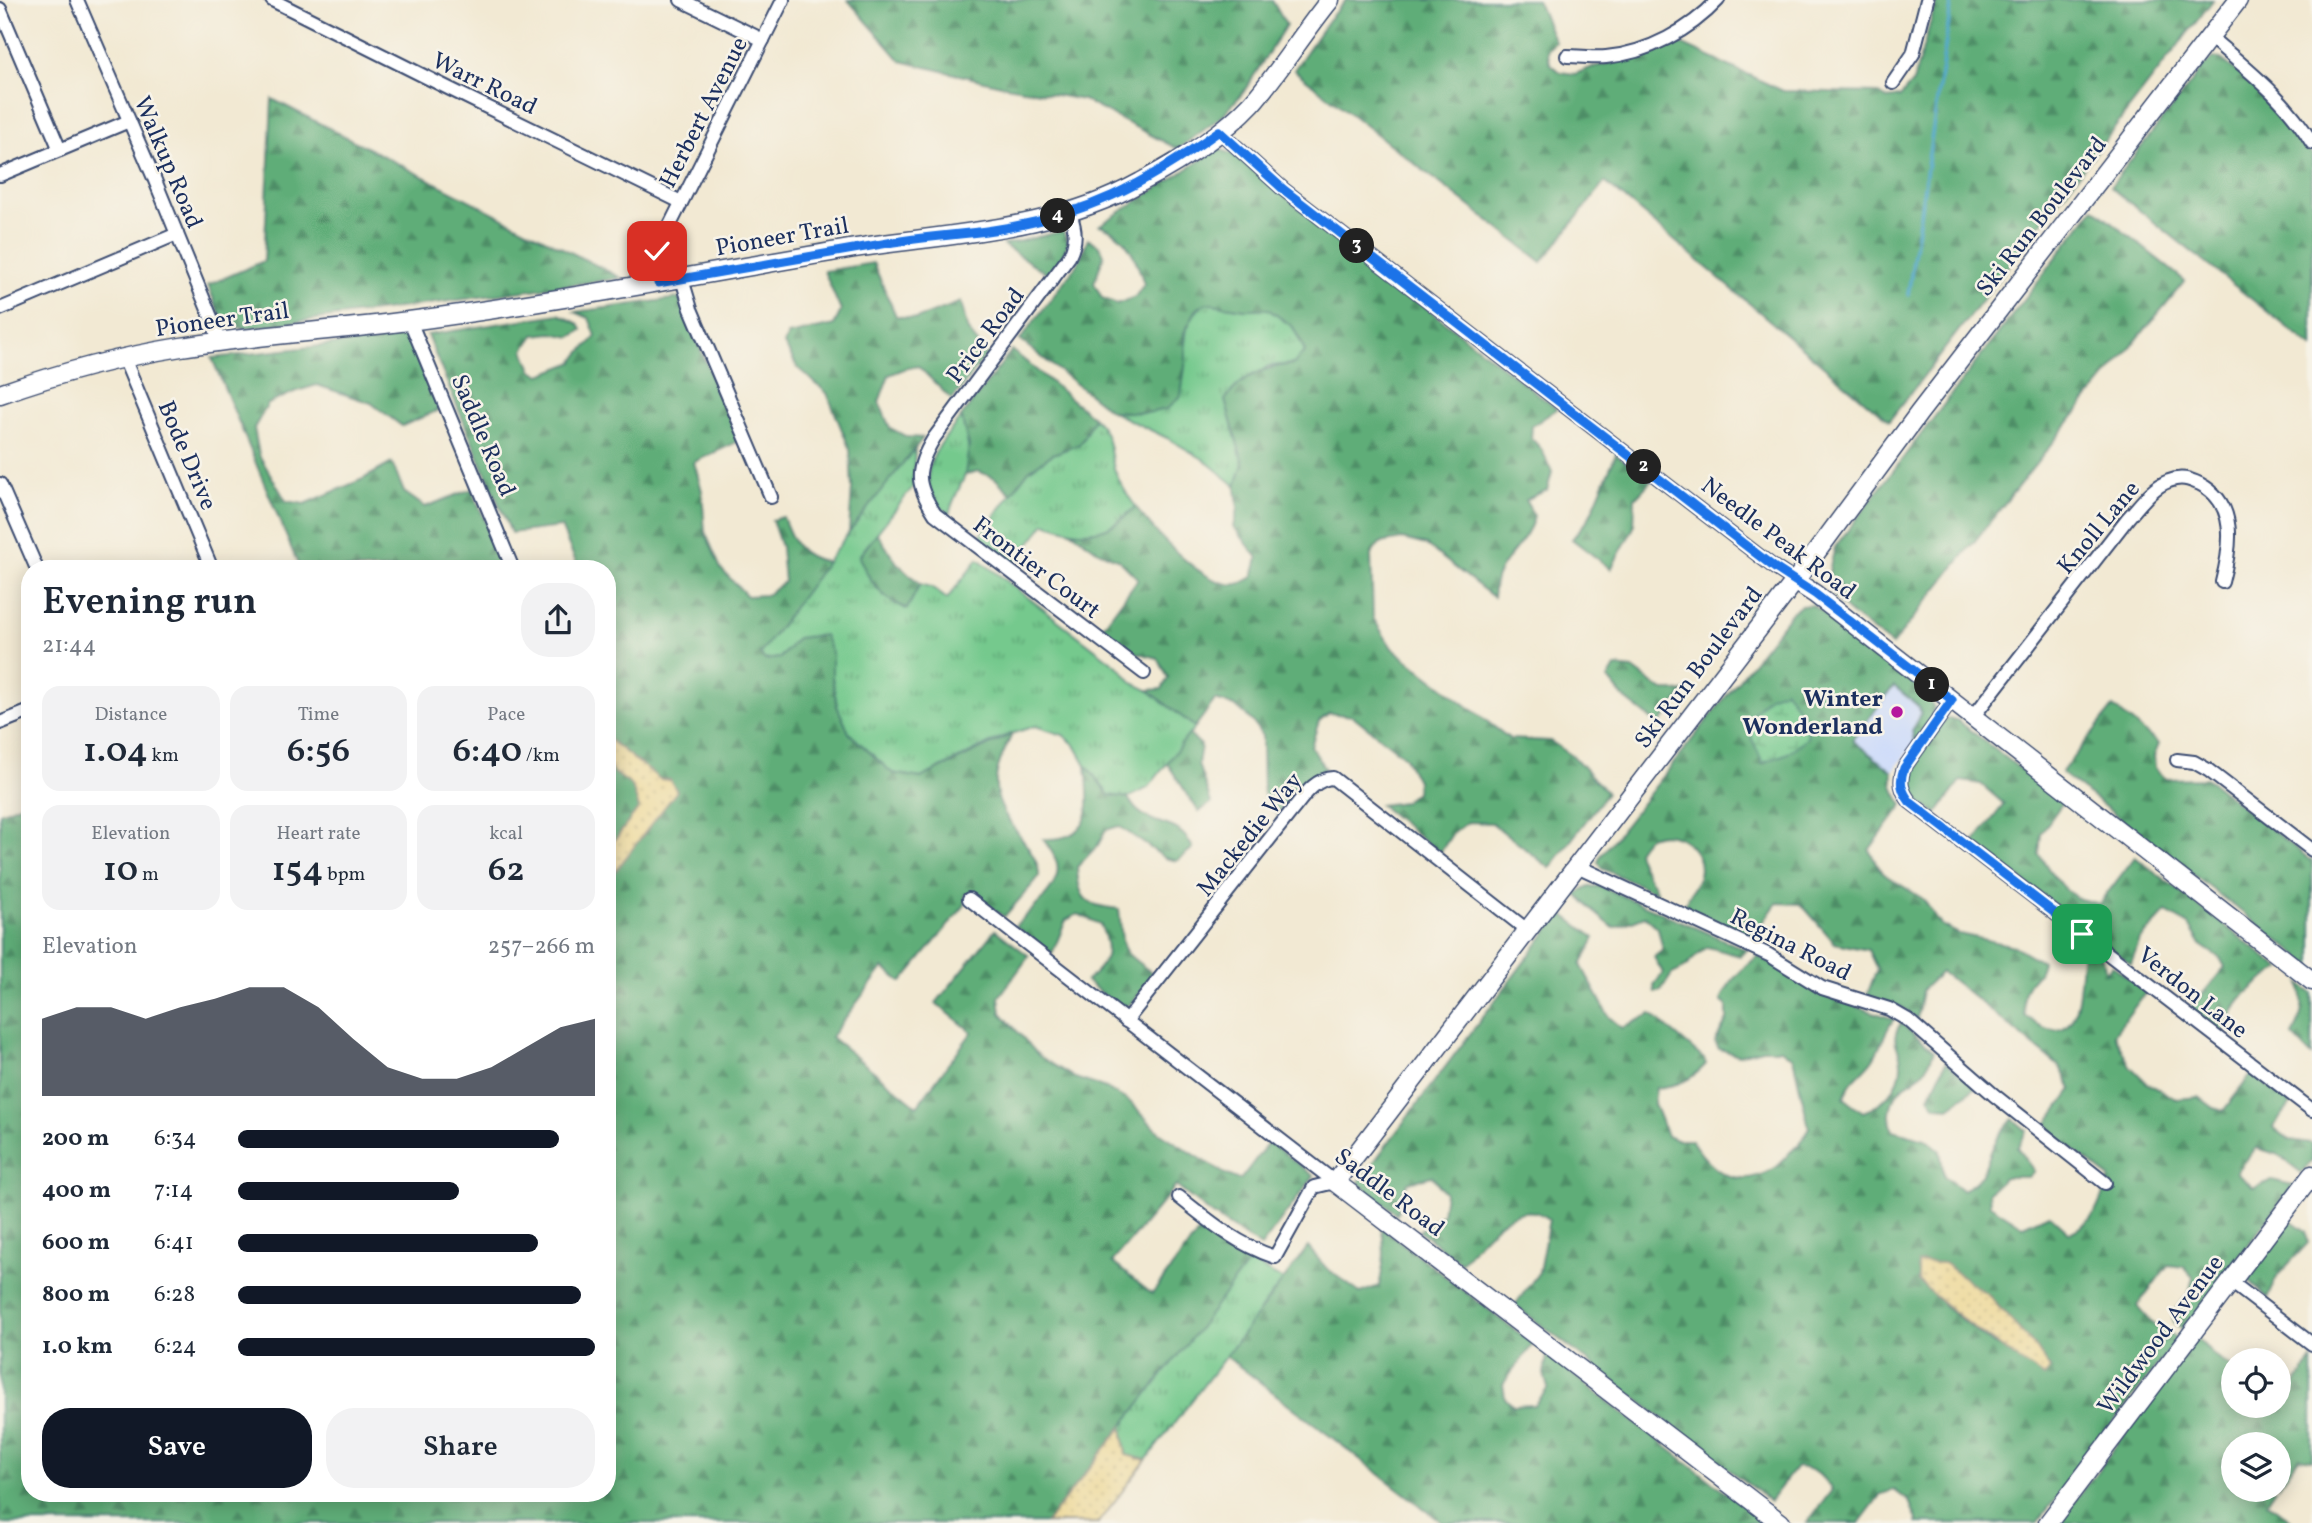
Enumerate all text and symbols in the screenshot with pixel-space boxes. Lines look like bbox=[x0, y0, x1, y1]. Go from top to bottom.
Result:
street label: Herbert Avenue bbox=[652, 31, 758, 194]
street label: Warr Road bbox=[426, 45, 543, 125]
street label: Walkup Road bbox=[124, 91, 210, 234]
street label: Ski Run Boulevard bbox=[1969, 130, 2116, 305]
pin: 4 bbox=[1040, 198, 1076, 234]
text: 4 bbox=[1052, 202, 1063, 228]
street label: Pioneer Trail bbox=[713, 210, 852, 266]
pin bbox=[627, 221, 687, 281]
pin: 3 bbox=[1340, 229, 1374, 264]
icon: check bbox=[638, 232, 676, 270]
text: 3 bbox=[1352, 232, 1361, 258]
street label: Price Road bbox=[939, 281, 1034, 391]
street label: Pioneer Trail bbox=[153, 295, 291, 347]
street label: Saddle Road bbox=[441, 369, 523, 502]
street label: Bode Drive bbox=[148, 396, 224, 516]
pin: 2 bbox=[1626, 449, 1662, 484]
text: 2 bbox=[1639, 453, 1648, 479]
street label: Needle Peak Road bbox=[1693, 470, 1862, 609]
street label: Knoll Lane bbox=[2050, 474, 2149, 583]
street label: Frontier Court bbox=[965, 509, 1107, 628]
text: Evening run bbox=[42, 577, 257, 630]
street label: Ski Run Boulevard bbox=[1627, 580, 1772, 756]
button: share bbox=[521, 583, 595, 657]
text: 21:44 bbox=[42, 630, 96, 662]
pin: 1 bbox=[1914, 668, 1950, 702]
text: 1 bbox=[1928, 671, 1935, 697]
place label: Winter Wonderland bbox=[1742, 683, 1883, 745]
text: Distance bbox=[94, 702, 167, 728]
text: Time bbox=[298, 702, 339, 728]
text: Pace bbox=[487, 702, 525, 728]
marker: Winter Wonderland bbox=[1889, 704, 1905, 720]
text: 1.04 bbox=[83, 728, 148, 776]
text: 6:56 bbox=[287, 728, 350, 776]
text: 6:40 bbox=[452, 728, 522, 776]
text: km bbox=[148, 743, 179, 769]
text: /km bbox=[522, 743, 560, 769]
street label: Mackedie Way bbox=[1190, 766, 1311, 905]
text: Elevation bbox=[91, 821, 170, 847]
text: Heart rate bbox=[277, 821, 360, 847]
text: kcal bbox=[489, 821, 523, 847]
text: 10 bbox=[103, 847, 138, 895]
text: 154 bbox=[272, 847, 323, 895]
text: 62 bbox=[488, 847, 525, 895]
text: m bbox=[138, 862, 159, 888]
text: bpm bbox=[323, 862, 365, 888]
street label: Regina Road bbox=[1724, 901, 1857, 991]
pin bbox=[2052, 904, 2112, 964]
icon: arrive bbox=[2063, 915, 2101, 953]
text: Elevation bbox=[42, 931, 138, 963]
text: 257–266 m bbox=[488, 931, 595, 963]
street label: Verdon Lane bbox=[2129, 939, 2254, 1048]
text: 200 m bbox=[42, 1123, 109, 1155]
text: 6:34 bbox=[154, 1123, 197, 1155]
street label: Saddle Road bbox=[1327, 1141, 1451, 1246]
text: 400 m bbox=[42, 1175, 111, 1207]
text: 7:14 bbox=[154, 1175, 193, 1207]
text: 600 m bbox=[42, 1227, 110, 1259]
text: 6:41 bbox=[154, 1227, 194, 1259]
street label: Wildwood Avenue bbox=[2090, 1248, 2233, 1422]
text: 800 m bbox=[42, 1279, 110, 1311]
text: 6:28 bbox=[154, 1279, 195, 1311]
text: 1.0 km bbox=[42, 1331, 113, 1363]
text: 6:24 bbox=[154, 1331, 196, 1363]
map controls bbox=[2221, 1348, 2291, 1502]
button: locate bbox=[2221, 1348, 2291, 1418]
button: Save bbox=[42, 1408, 312, 1488]
button: Share bbox=[326, 1408, 595, 1488]
button: layers bbox=[2221, 1432, 2291, 1502]

